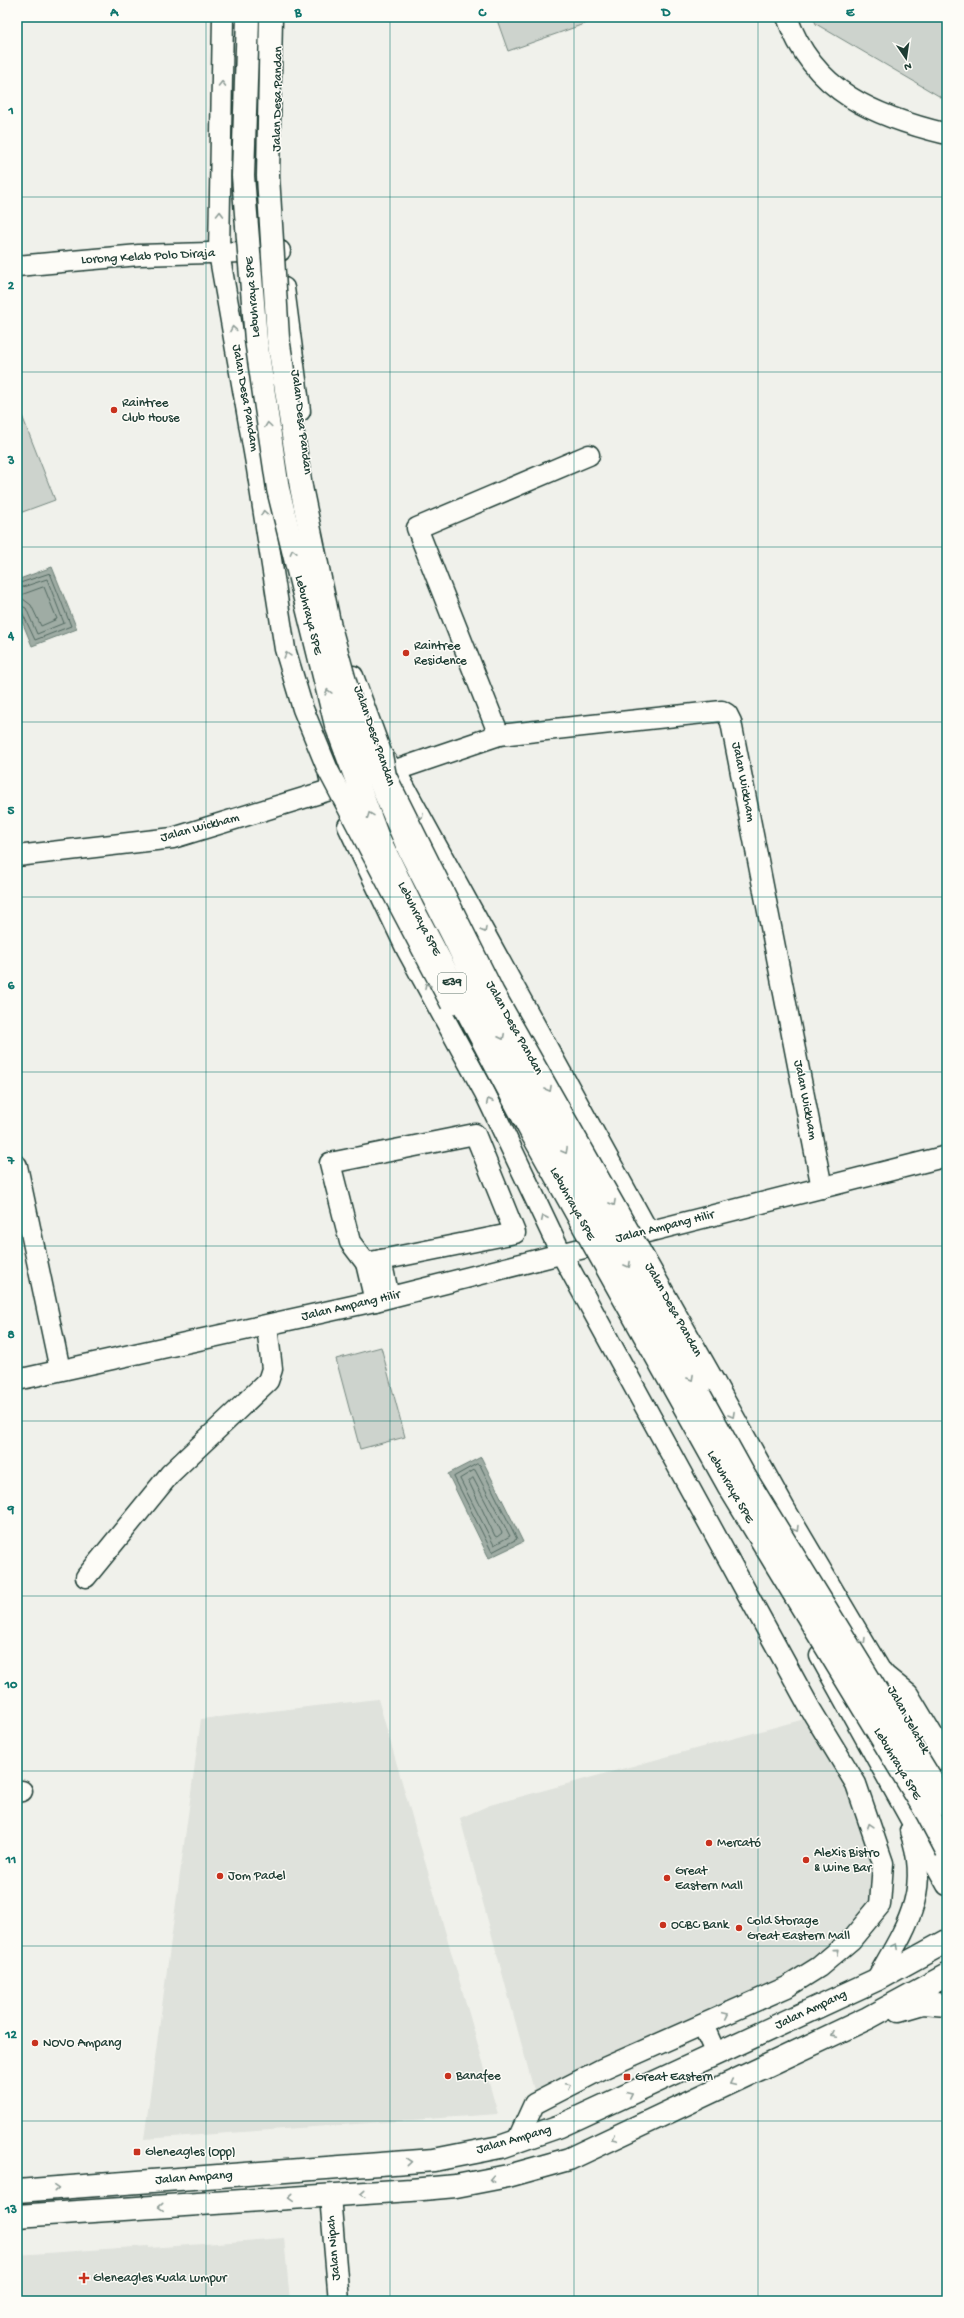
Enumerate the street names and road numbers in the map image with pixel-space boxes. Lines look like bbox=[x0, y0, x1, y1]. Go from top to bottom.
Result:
street label: Jalan Desa Pandan bbox=[270, 45, 286, 152]
street label: Lorong Kelab Polo Diraja bbox=[81, 246, 216, 268]
street label: Lebuhraya SPE bbox=[242, 255, 264, 338]
street label: Jalan Desa Pandam bbox=[228, 343, 262, 453]
street label: Jalan Desa Pandan bbox=[287, 369, 315, 476]
street label: Lebuhraya SPE bbox=[291, 574, 325, 657]
street label: Jalan Desa Pandan bbox=[350, 684, 398, 789]
street label: Jalan Wickham bbox=[728, 741, 758, 823]
street label: Jalan Wickham bbox=[159, 810, 241, 846]
street label: Lebuhraya SPE bbox=[394, 879, 445, 959]
road number: E39 bbox=[438, 973, 466, 993]
street label: Jalan Desa Pandan bbox=[482, 978, 546, 1078]
street label: Jalan Wickham bbox=[790, 1059, 820, 1141]
street label: Lebuhraya SPE bbox=[546, 1165, 599, 1244]
street label: Jalan Ampang Hilir bbox=[614, 1207, 717, 1247]
street label: Jalan Desa Pandan bbox=[641, 1260, 705, 1360]
street label: Jalan Ampang Hilir bbox=[300, 1287, 403, 1325]
street label: Lebuhraya SPE bbox=[703, 1448, 757, 1527]
street label: Jalan Jelatek bbox=[883, 1684, 933, 1757]
street label: Lebuhraya SPE bbox=[870, 1725, 925, 1803]
street label: Jalan Ampang bbox=[773, 1987, 849, 2033]
street label: Jalan Ampang bbox=[475, 2122, 553, 2158]
street label: Jalan Ampang bbox=[155, 2168, 233, 2188]
street label: Jalan Nipah bbox=[324, 2215, 344, 2281]

